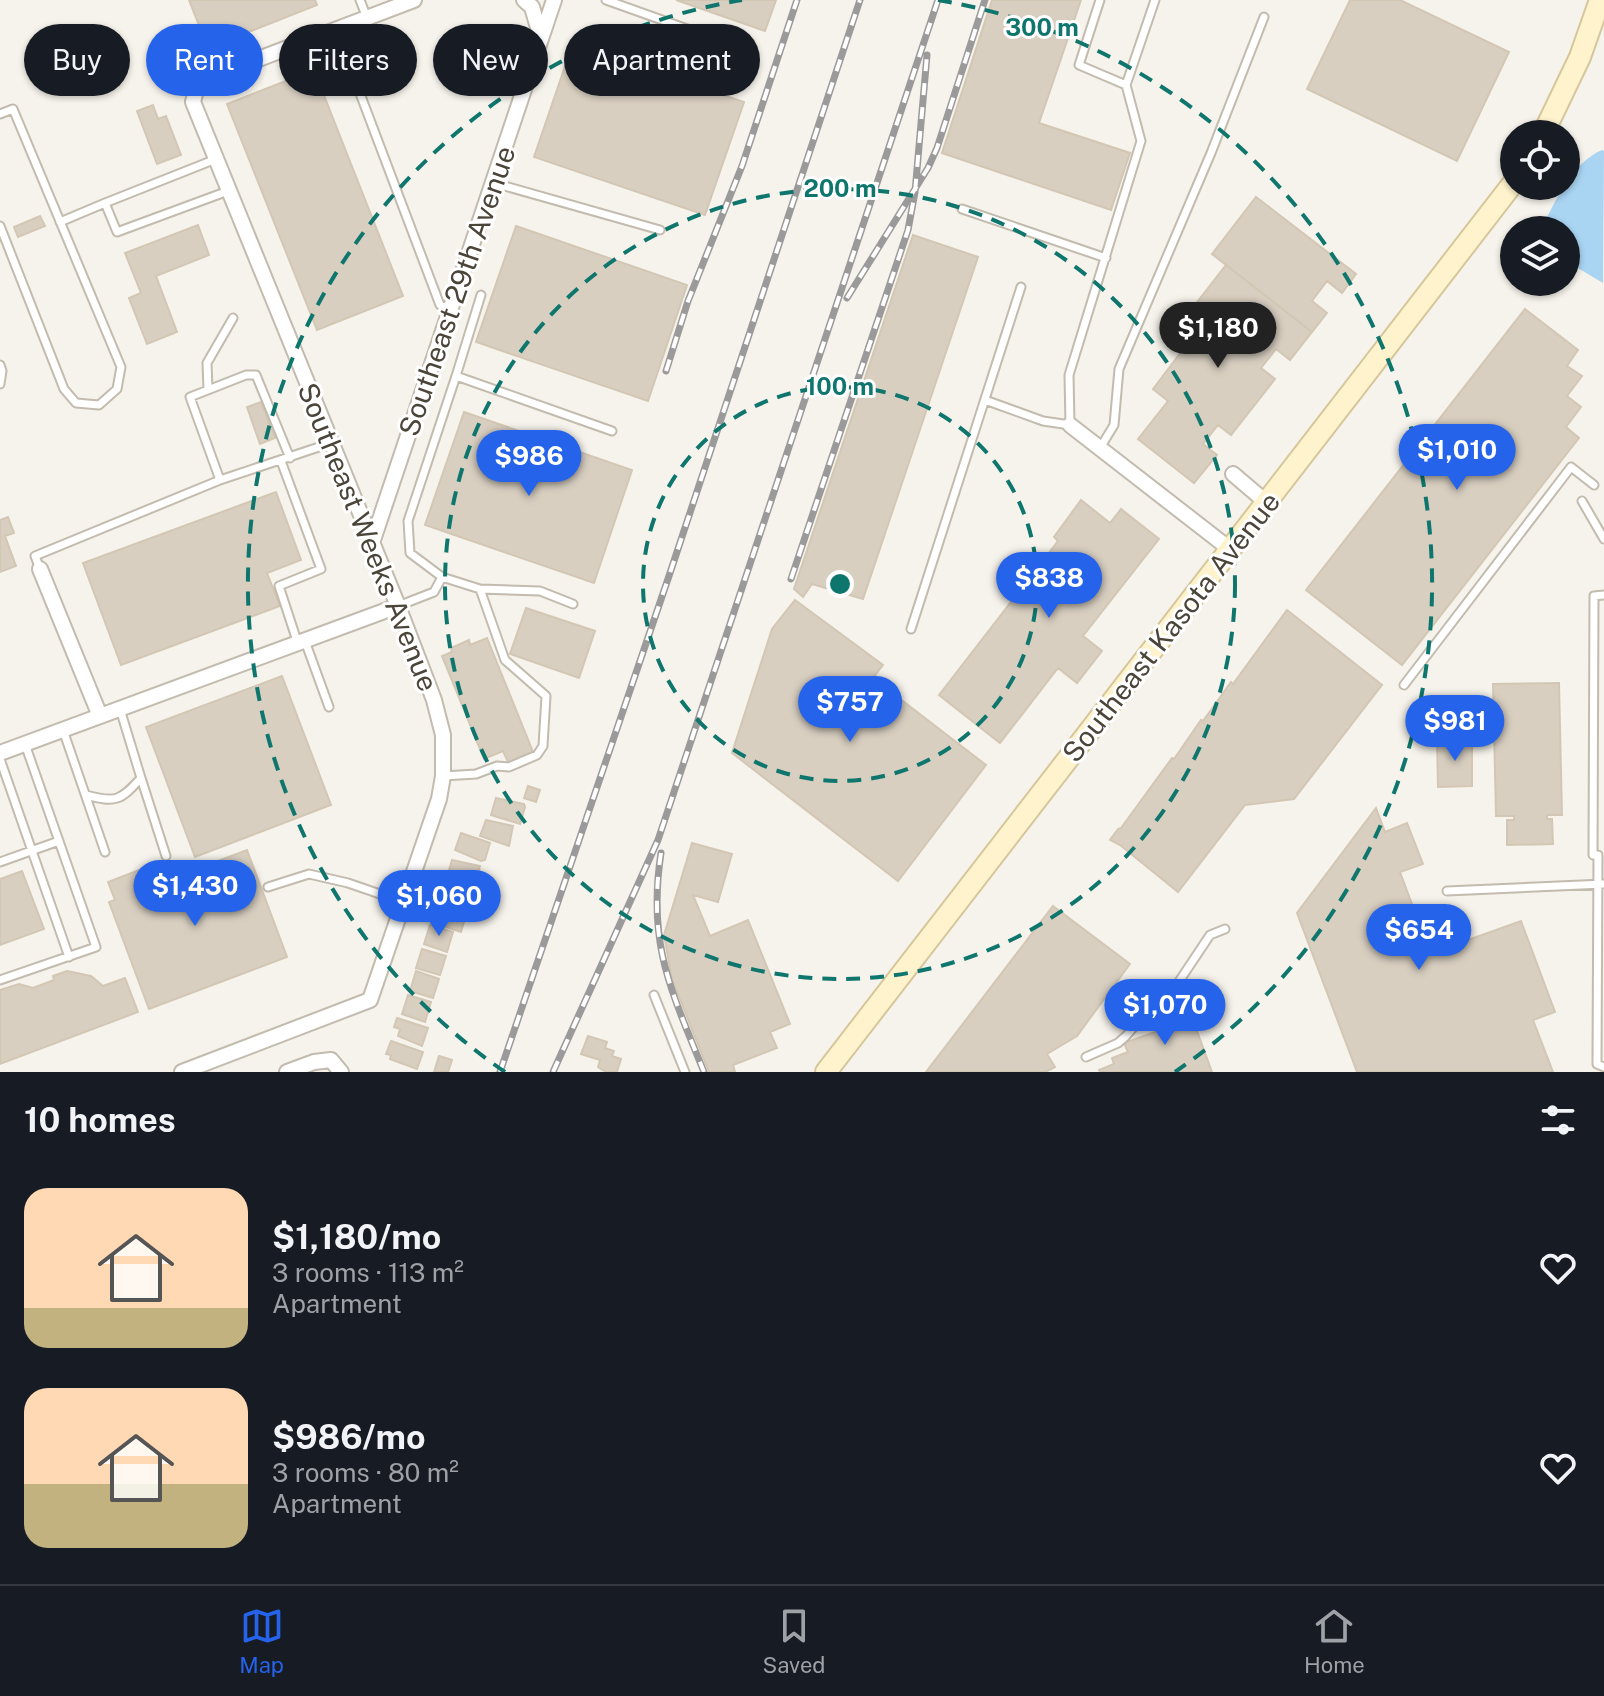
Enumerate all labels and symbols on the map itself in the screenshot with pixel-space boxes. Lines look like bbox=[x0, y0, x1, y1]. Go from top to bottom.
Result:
text: 300 m bbox=[1005, 13, 1079, 41]
street label: Southeast 29th Avenue bbox=[391, 141, 522, 440]
text: 200 m bbox=[803, 174, 877, 202]
pin: $1,180 bbox=[1153, 302, 1283, 370]
text: 100 m bbox=[806, 372, 874, 400]
street label: Southeast Weeks Avenue bbox=[291, 378, 445, 696]
pin: $1,010 bbox=[1392, 424, 1522, 492]
pin: $986 bbox=[482, 430, 576, 498]
street label: Southeast Kasota Avenue bbox=[1055, 485, 1286, 768]
pin: $838 bbox=[1002, 552, 1096, 620]
centre of rings bbox=[826, 570, 854, 598]
pin: $757 bbox=[803, 676, 897, 744]
pin: $981 bbox=[1408, 695, 1502, 763]
pin: $1,430 bbox=[130, 860, 260, 928]
pin: $1,060 bbox=[374, 870, 504, 938]
pin: $654 bbox=[1372, 904, 1466, 972]
pin: $1,070 bbox=[1100, 979, 1230, 1047]

